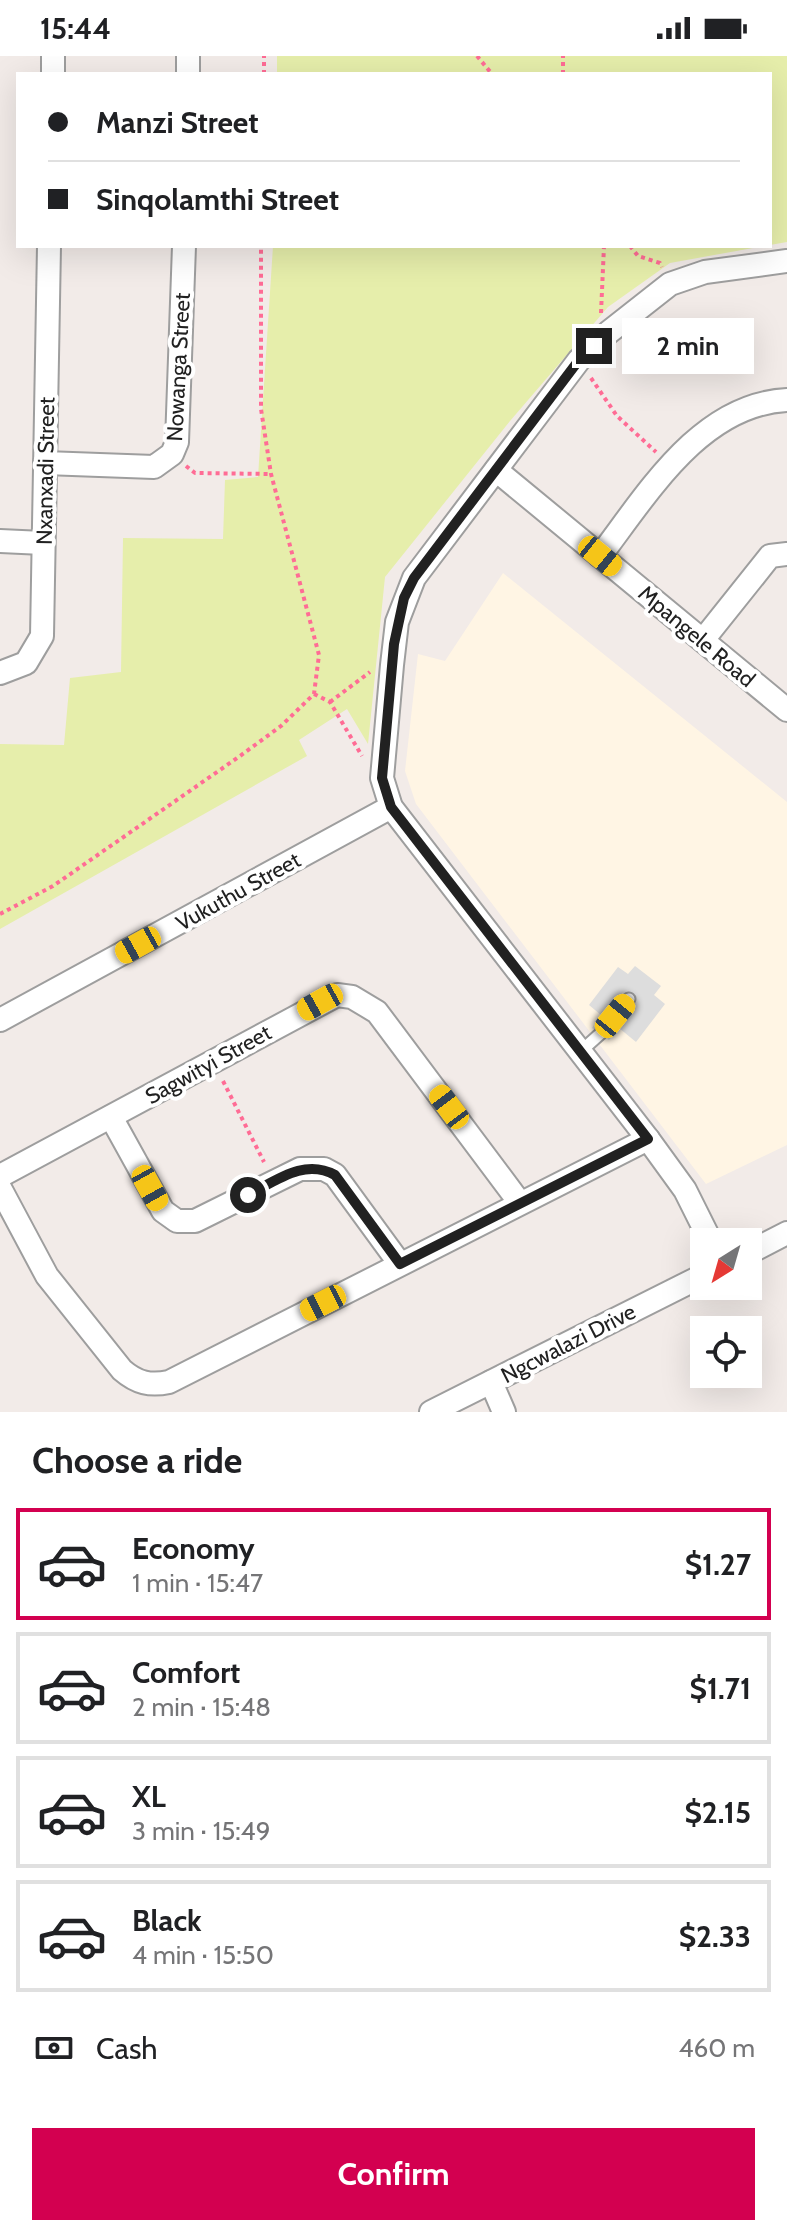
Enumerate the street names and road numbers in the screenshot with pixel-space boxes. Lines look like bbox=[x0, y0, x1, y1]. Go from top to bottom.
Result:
street label: Nowanga Street bbox=[161, 291, 196, 442]
street label: Nxanxadi Street bbox=[31, 396, 60, 545]
street label: Mpangele Road bbox=[633, 580, 761, 693]
street label: Vukuthu Street bbox=[171, 846, 306, 937]
street label: Sagwityi Street bbox=[141, 1018, 276, 1110]
street label: Ngcwalazi Drive bbox=[496, 1298, 640, 1389]

